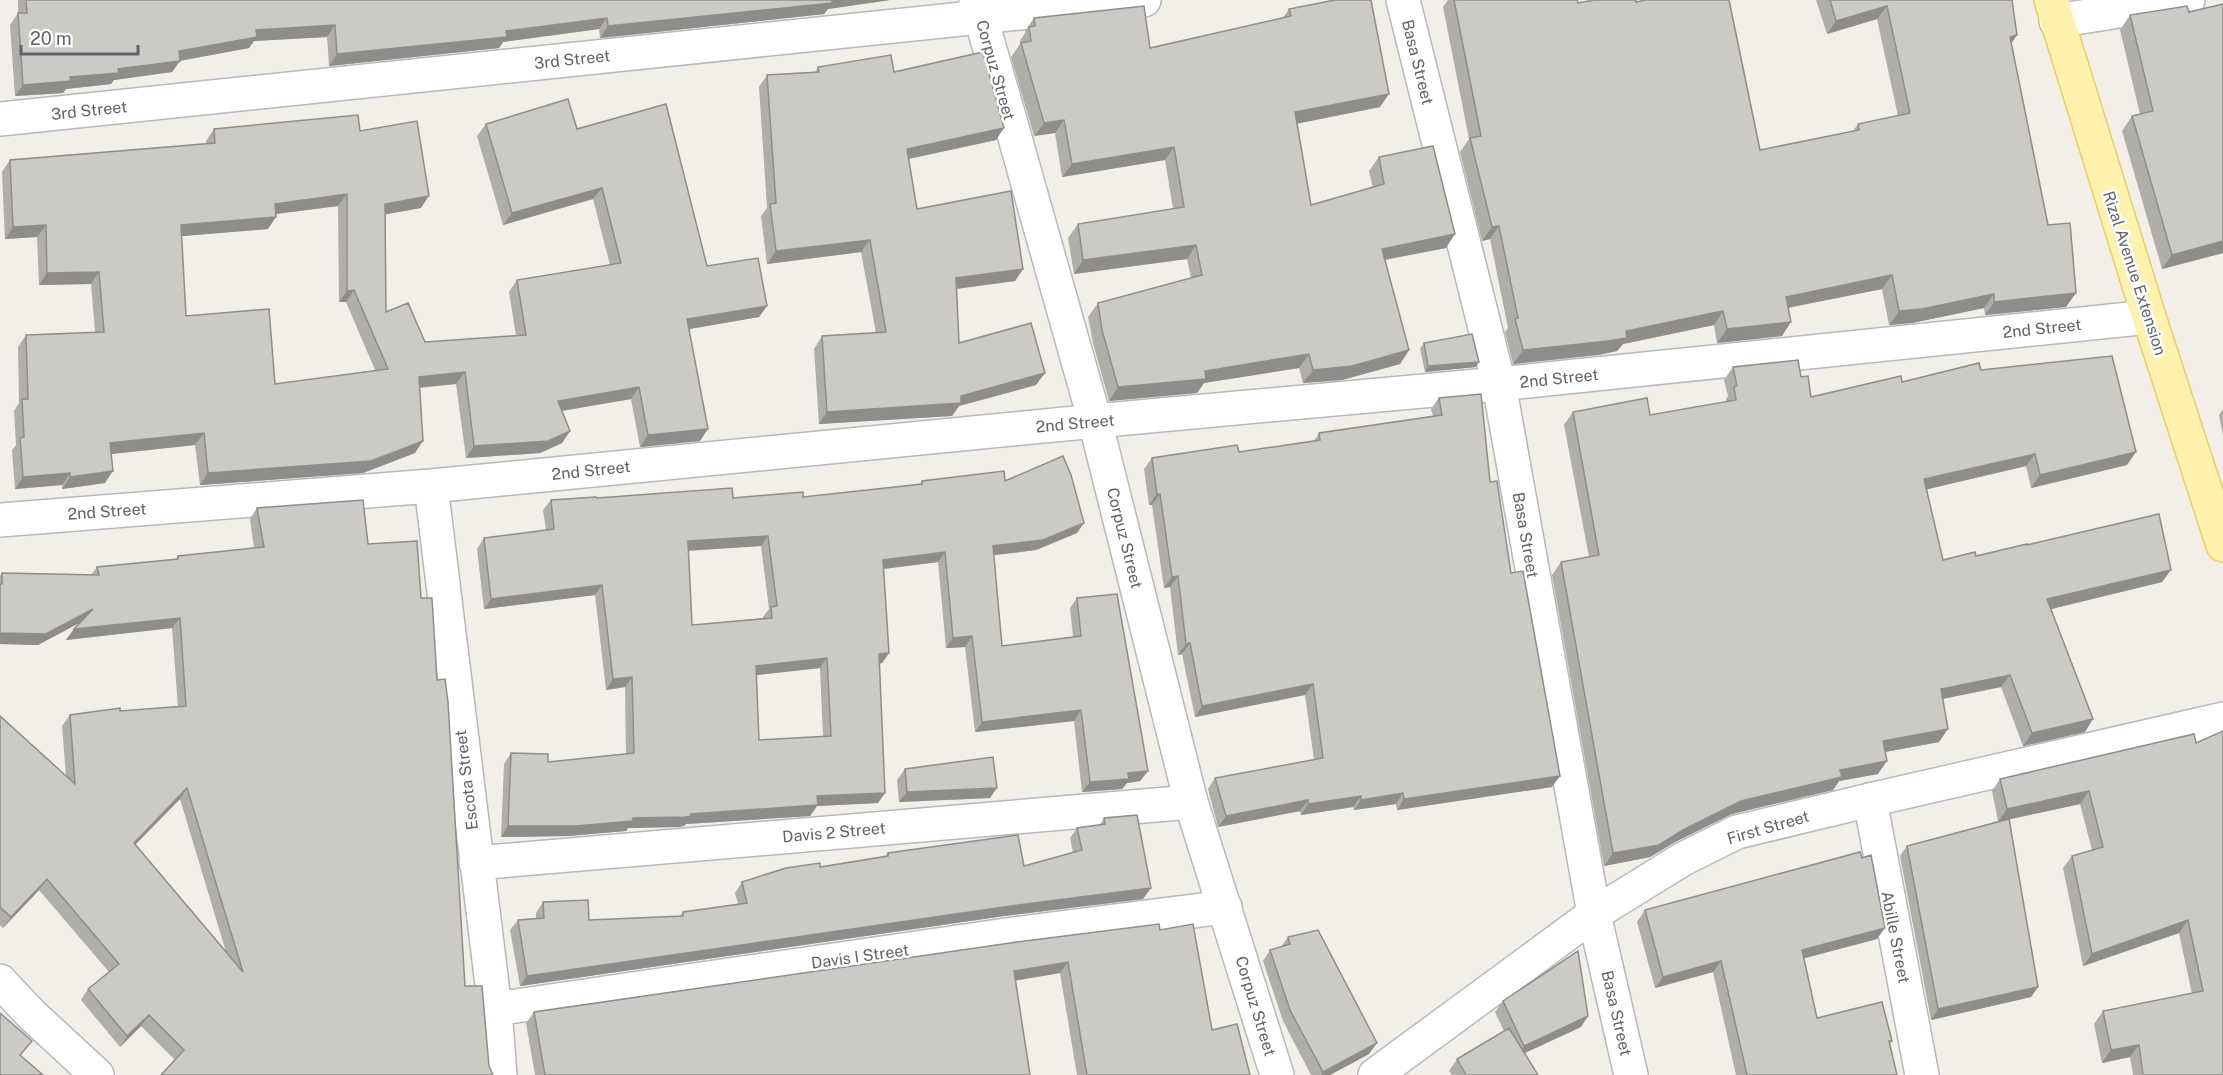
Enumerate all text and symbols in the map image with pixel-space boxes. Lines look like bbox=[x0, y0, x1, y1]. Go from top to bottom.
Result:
scale bar bbox=[21, 18, 138, 56]
street label: Corpuz Street bbox=[972, 18, 1019, 122]
street label: Basa Street bbox=[1398, 18, 1437, 107]
text: 20 m bbox=[30, 28, 72, 49]
street label: 3rd Street bbox=[533, 46, 611, 73]
street label: 3rd Street bbox=[50, 97, 128, 124]
street label: Rizal Avenue Extension bbox=[2099, 189, 2170, 358]
street label: 2nd Street bbox=[2002, 315, 2082, 342]
street label: 2nd Street bbox=[1519, 365, 1599, 392]
street label: 2nd Street bbox=[1035, 411, 1115, 436]
street label: 2nd Street bbox=[551, 457, 631, 484]
street label: Corpuz Street bbox=[1103, 486, 1146, 591]
street label: Basa Street bbox=[1509, 491, 1542, 580]
street label: 2nd Street bbox=[67, 499, 147, 524]
street label: Escota Street bbox=[451, 729, 482, 831]
street label: First Street bbox=[1725, 807, 1811, 848]
street label: Davis 2 Street bbox=[782, 819, 887, 846]
street label: Abille Street bbox=[1877, 889, 1914, 985]
street label: Davis I Street bbox=[810, 940, 910, 973]
street label: Corpuz Street bbox=[1231, 954, 1280, 1058]
street label: Basa Street bbox=[1597, 969, 1636, 1058]

